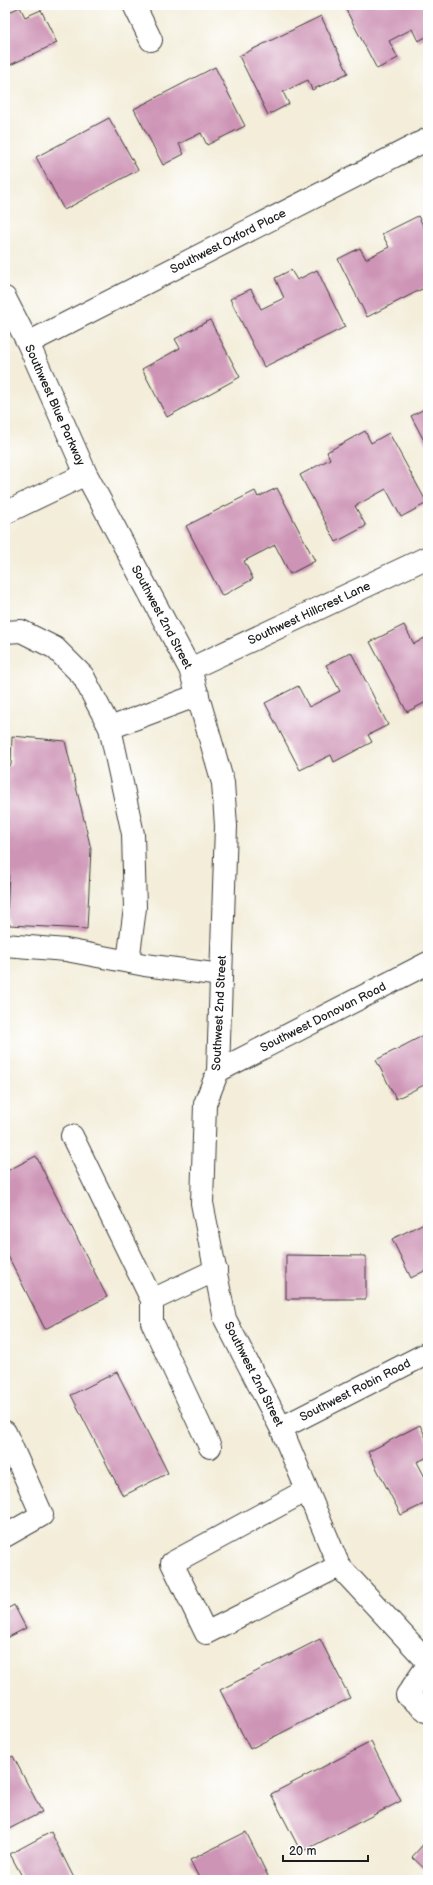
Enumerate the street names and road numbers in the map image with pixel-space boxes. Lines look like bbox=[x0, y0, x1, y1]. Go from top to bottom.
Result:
street label: Southwest Oxford Place bbox=[168, 206, 289, 277]
street label: Southwest Blue Parkway bbox=[21, 342, 88, 469]
street label: Southwest 2nd Street bbox=[128, 563, 195, 672]
street label: Southwest Hillcrest Lane bbox=[246, 578, 373, 648]
street label: Southwest 2nd Street bbox=[209, 955, 230, 1071]
street label: Southwest Donovan Road bbox=[258, 979, 389, 1056]
street label: Southwest 2nd Street bbox=[221, 1319, 287, 1429]
street label: Southwest Robin Road bbox=[297, 1356, 413, 1425]

